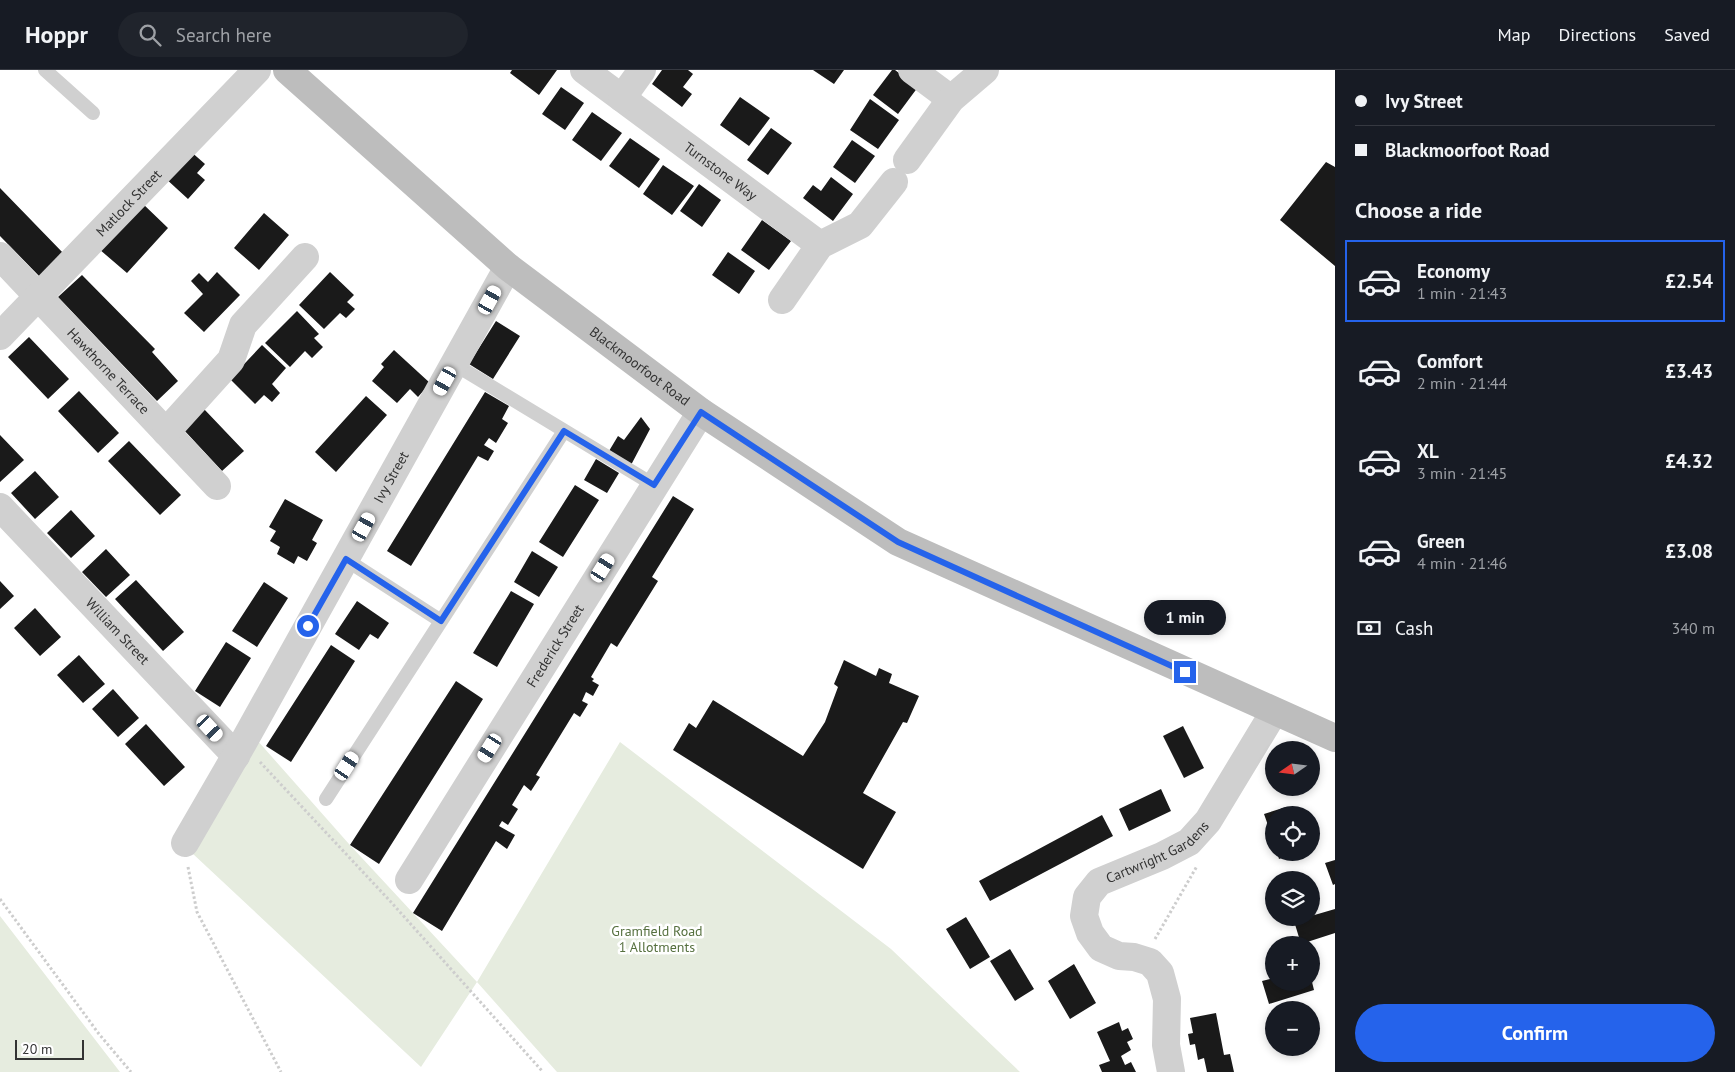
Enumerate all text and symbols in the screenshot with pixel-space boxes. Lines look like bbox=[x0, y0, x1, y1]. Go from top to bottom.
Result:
search box bbox=[118, 12, 468, 57]
text: Hoppr bbox=[25, 19, 88, 50]
icon: search bbox=[136, 21, 164, 49]
text: Search here bbox=[176, 23, 272, 47]
text: Map bbox=[1498, 23, 1530, 46]
text: Directions bbox=[1558, 23, 1636, 46]
text: Saved bbox=[1664, 23, 1710, 46]
text: Ivy Street bbox=[1385, 89, 1463, 113]
street label: Turnstone Way bbox=[680, 138, 761, 205]
text: Blackmoorfoot Road bbox=[1385, 138, 1549, 162]
street label: Matlock Street bbox=[92, 165, 165, 240]
text: Choose a ride bbox=[1355, 196, 1482, 224]
icon: car bbox=[1357, 259, 1402, 304]
text: Economy bbox=[1417, 259, 1490, 283]
text: £2.54 bbox=[1665, 269, 1713, 293]
car bbox=[476, 283, 503, 317]
text: 1 min · 21:43 bbox=[1417, 283, 1507, 303]
street label: Blackmoorfoot Road bbox=[586, 323, 694, 410]
street label: Hawthorne Terrace bbox=[63, 324, 153, 418]
icon: car bbox=[1357, 349, 1402, 394]
text: Comfort bbox=[1417, 349, 1483, 373]
text: £3.43 bbox=[1665, 359, 1713, 383]
car bbox=[431, 364, 458, 398]
text: 2 min · 21:44 bbox=[1417, 373, 1507, 393]
icon: car bbox=[1357, 439, 1402, 484]
text: XL bbox=[1417, 439, 1439, 463]
street label: Ivy Street bbox=[369, 448, 413, 506]
text: £4.32 bbox=[1665, 449, 1713, 473]
text: 3 min · 21:45 bbox=[1417, 463, 1507, 483]
car bbox=[350, 510, 377, 544]
icon: car bbox=[1357, 529, 1402, 574]
text: Green bbox=[1417, 529, 1465, 553]
text: £3.08 bbox=[1665, 539, 1713, 563]
car bbox=[588, 551, 617, 585]
text: 4 min · 21:46 bbox=[1417, 553, 1507, 573]
street label: William Street bbox=[82, 594, 154, 668]
callout: 1 min bbox=[1144, 600, 1226, 634]
street label: Frederick Street bbox=[522, 601, 588, 691]
text: 1 min bbox=[1165, 607, 1205, 627]
icon: cash bbox=[1355, 614, 1383, 642]
route start bbox=[297, 615, 319, 637]
text: Cash bbox=[1395, 616, 1433, 640]
text: 340 m bbox=[1672, 618, 1715, 638]
route end bbox=[1174, 661, 1196, 683]
car bbox=[194, 712, 225, 744]
car bbox=[475, 731, 504, 765]
north arrow bbox=[1265, 741, 1320, 796]
map controls bbox=[1265, 741, 1320, 1056]
car bbox=[332, 749, 361, 783]
button: locate bbox=[1265, 806, 1320, 861]
street label: Cartwright Gardens bbox=[1103, 817, 1213, 887]
button: layers bbox=[1265, 871, 1320, 926]
park label: Gramfield Road 1 Allotments bbox=[611, 922, 703, 956]
button: + bbox=[1265, 936, 1320, 991]
button: − bbox=[1265, 1001, 1320, 1056]
button: Confirm bbox=[1355, 1004, 1715, 1062]
scale bar bbox=[15, 1037, 84, 1060]
text: 20 m bbox=[22, 1040, 52, 1058]

